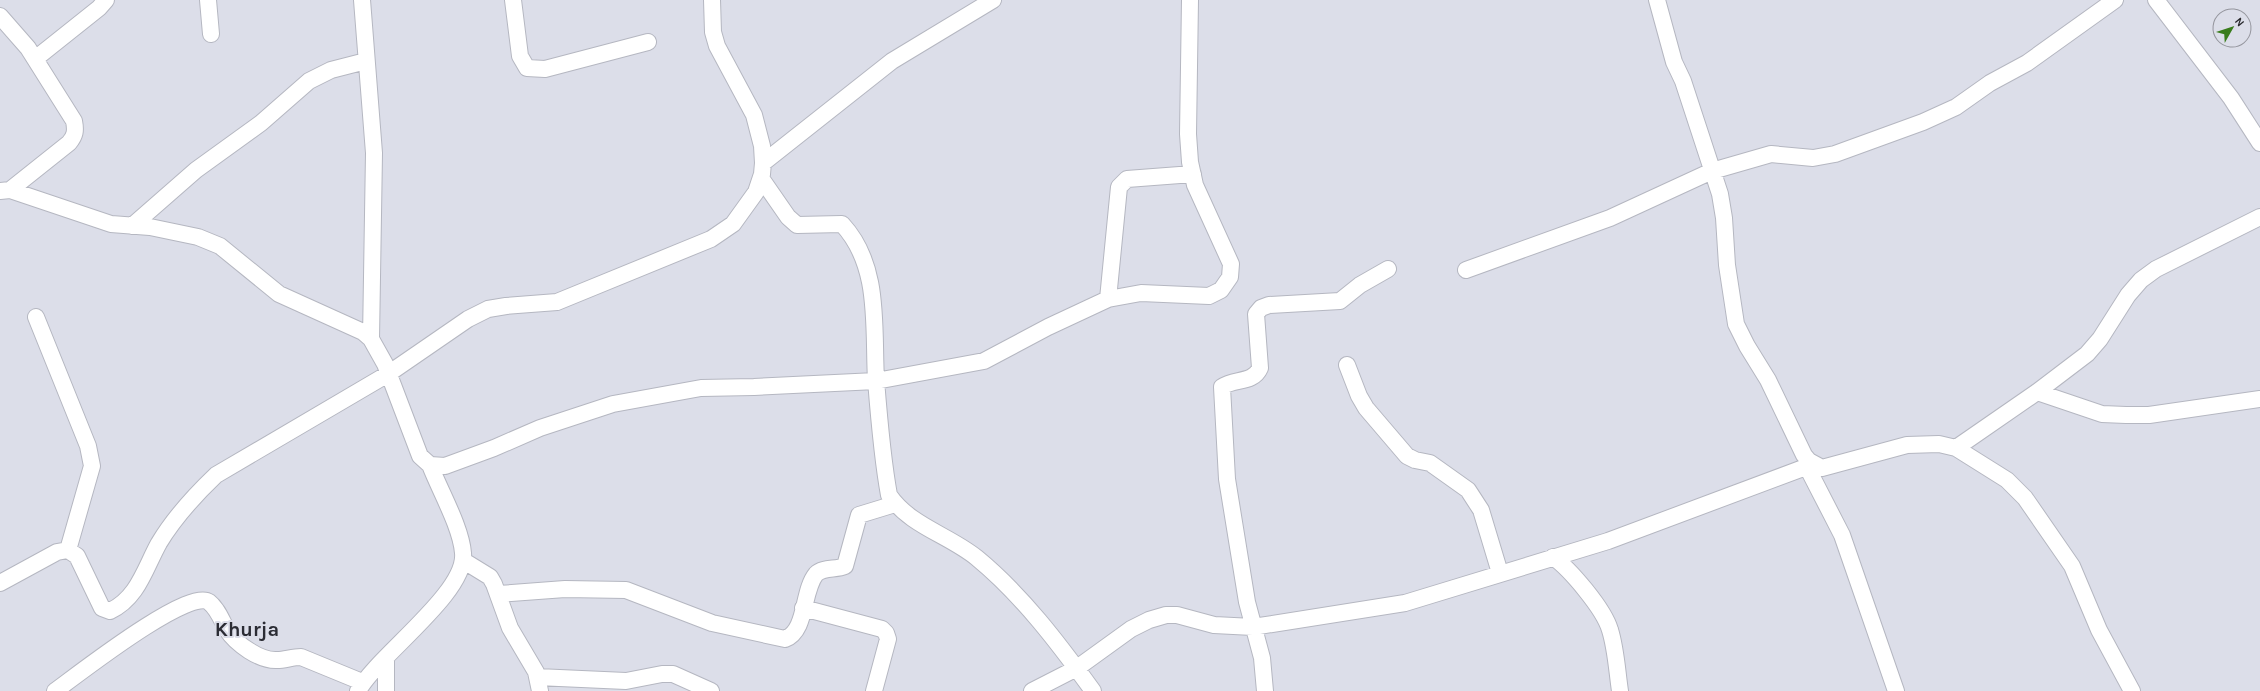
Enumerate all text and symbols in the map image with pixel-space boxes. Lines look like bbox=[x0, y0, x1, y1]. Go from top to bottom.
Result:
north arrow bbox=[2212, 8, 2252, 48]
text: N bbox=[2232, 15, 2247, 29]
district label: Khurja bbox=[215, 618, 279, 641]

